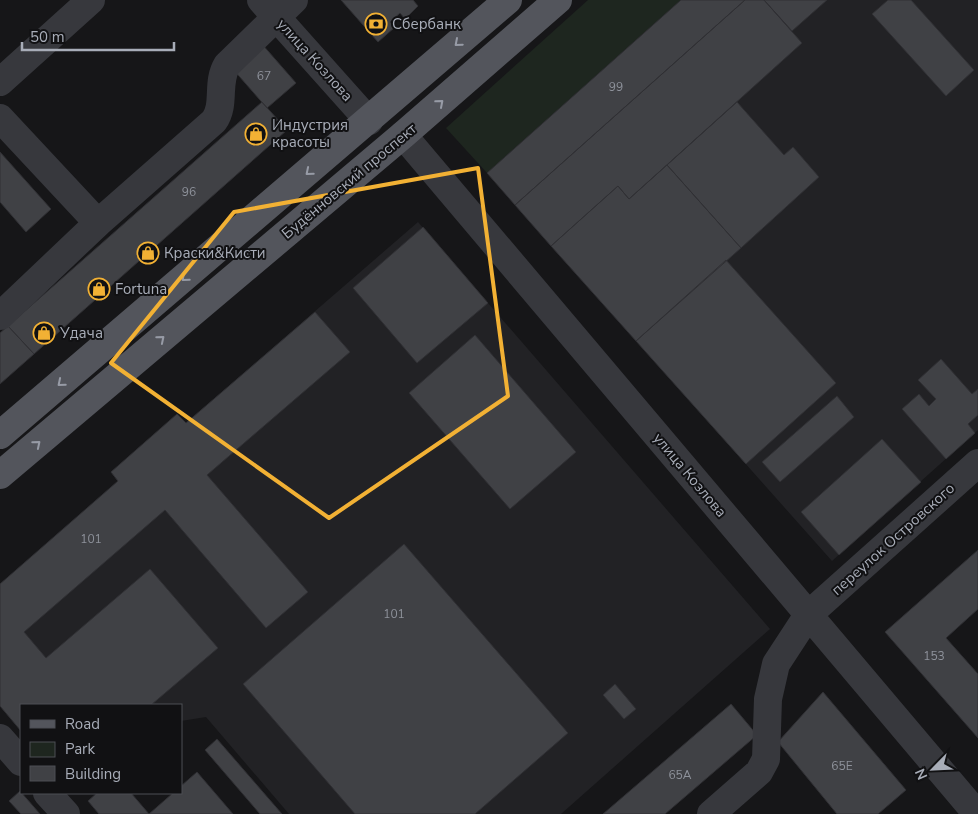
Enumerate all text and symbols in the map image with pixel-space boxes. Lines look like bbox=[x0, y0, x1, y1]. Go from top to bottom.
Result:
bank icon: Сбербанк bbox=[364, 12, 388, 36]
street label: улица Козлова bbox=[273, 14, 357, 106]
place label: Сбербанк bbox=[392, 14, 461, 34]
scale bar bbox=[22, 20, 175, 52]
text: 50 m bbox=[30, 27, 65, 47]
one-way arrow bbox=[455, 38, 464, 47]
house number: 67 bbox=[257, 68, 271, 84]
house number: 99 bbox=[609, 79, 623, 95]
one-way arrow bbox=[434, 100, 443, 109]
place label: Индустрия красоты bbox=[272, 115, 348, 152]
street label: Будённовский проспект bbox=[277, 119, 421, 243]
shop icon: Индустрия красоты bbox=[244, 122, 268, 146]
one-way arrow bbox=[305, 167, 314, 176]
house number: 96 bbox=[182, 184, 196, 200]
shop icon: Краски&Кисти bbox=[136, 241, 160, 265]
place label: Краски&Кисти bbox=[164, 243, 266, 263]
one-way arrow bbox=[181, 272, 190, 281]
shop icon: Fortuna bbox=[87, 277, 111, 301]
place label: Fortuna bbox=[115, 279, 167, 299]
shop icon: Удача bbox=[32, 321, 56, 345]
place label: Удача bbox=[59, 323, 103, 343]
one-way arrow bbox=[156, 336, 165, 345]
one-way arrow bbox=[58, 377, 67, 386]
street label: улица Козлова bbox=[649, 429, 731, 521]
one-way arrow bbox=[32, 440, 41, 449]
street label: переулок Островского bbox=[827, 478, 959, 600]
house number: 101 bbox=[80, 531, 102, 547]
house number: 101 bbox=[383, 606, 405, 622]
house number: 153 bbox=[923, 648, 945, 664]
legend bbox=[20, 704, 182, 794]
text: Road bbox=[65, 714, 100, 734]
text: Park bbox=[65, 739, 95, 759]
north arrow bbox=[908, 744, 958, 794]
house number: 65Е bbox=[831, 758, 853, 774]
text: Building bbox=[65, 764, 121, 784]
text: N bbox=[911, 765, 932, 783]
house number: 65А bbox=[668, 767, 692, 783]

